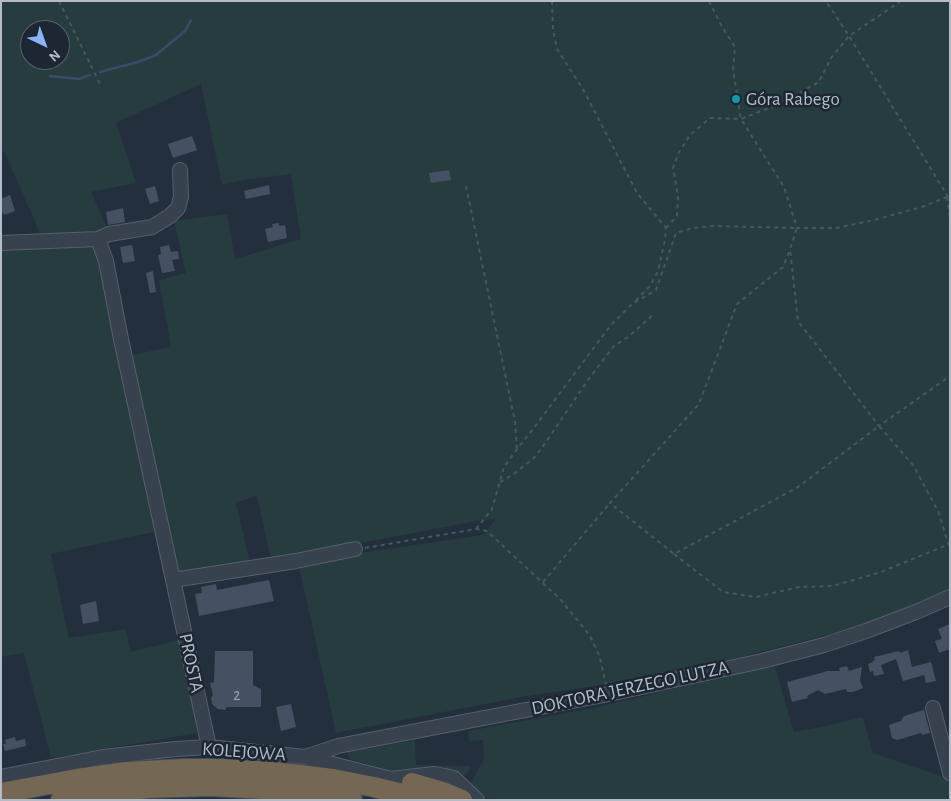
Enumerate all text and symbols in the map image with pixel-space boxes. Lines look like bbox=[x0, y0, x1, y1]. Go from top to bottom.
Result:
north arrow bbox=[20, 20, 70, 70]
text: N bbox=[46, 47, 63, 64]
place label: Góra Rabego bbox=[746, 88, 840, 110]
marker: Góra Rabego bbox=[730, 93, 742, 105]
street label: PROSTA bbox=[174, 631, 208, 695]
street label: DOKTORA JERZEGO LUTZA bbox=[529, 656, 731, 720]
house number: 2 bbox=[233, 685, 241, 705]
street label: KOLEJOWA bbox=[201, 738, 287, 766]

